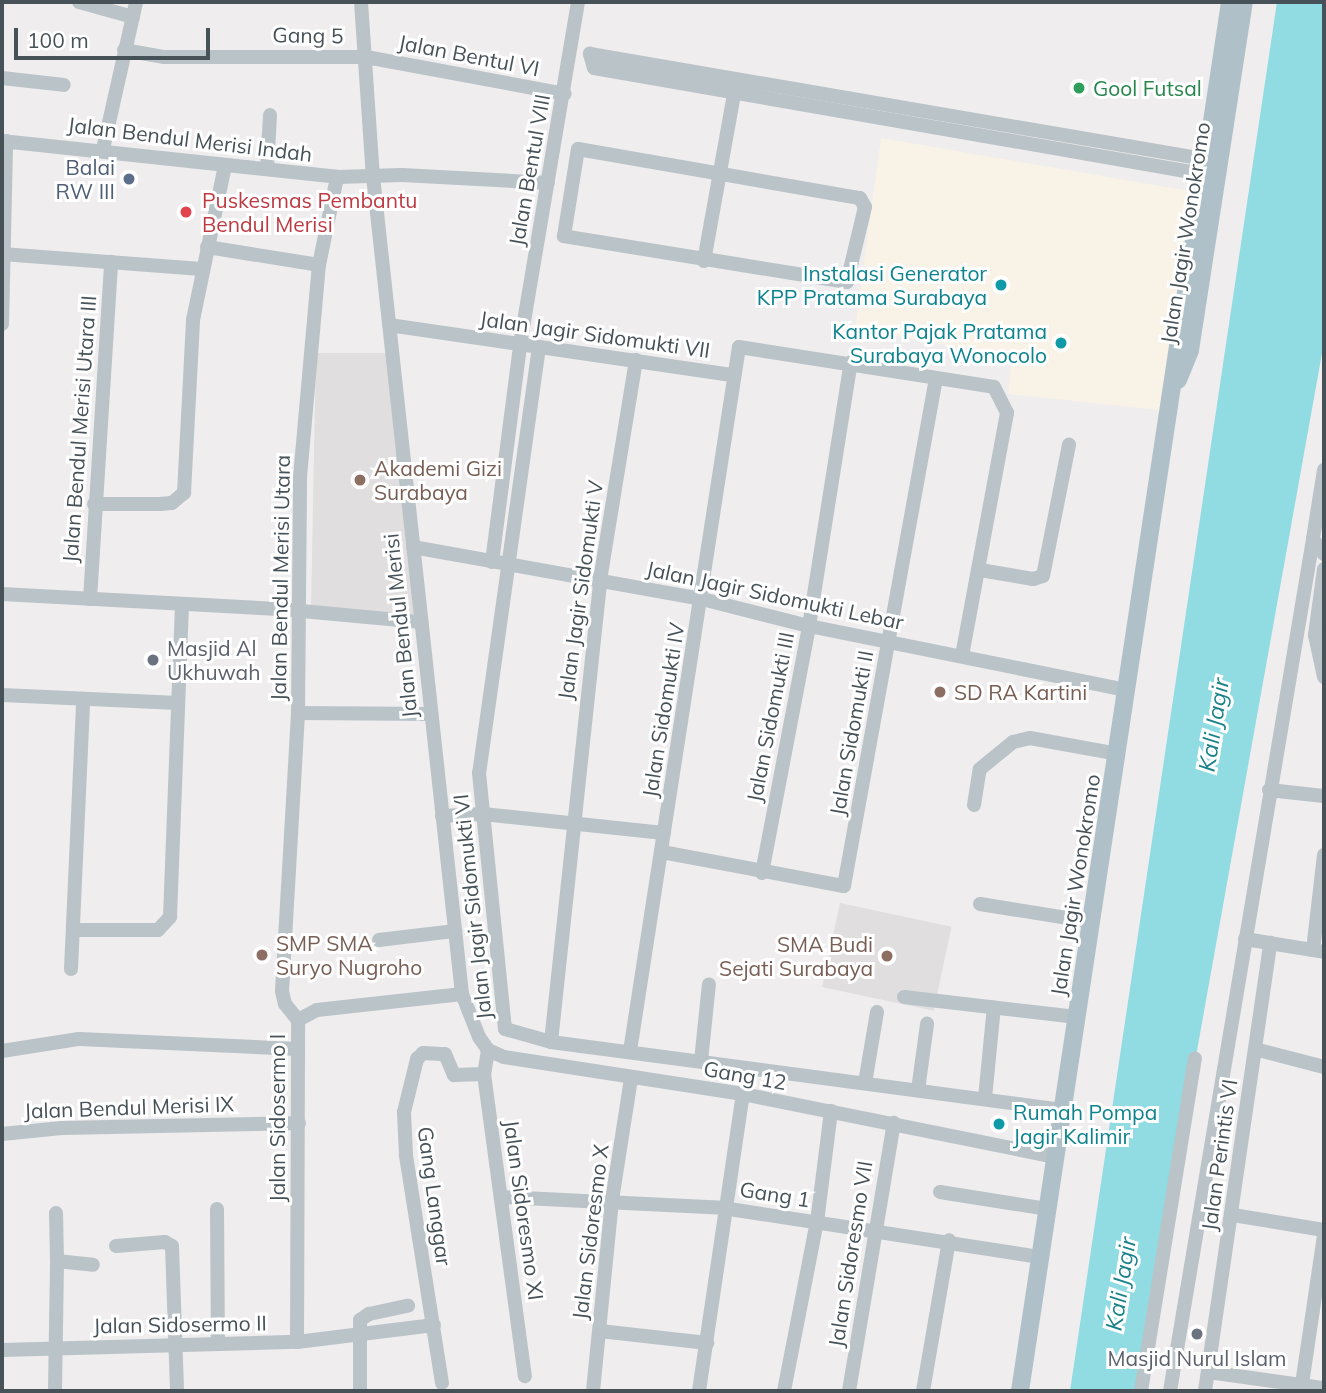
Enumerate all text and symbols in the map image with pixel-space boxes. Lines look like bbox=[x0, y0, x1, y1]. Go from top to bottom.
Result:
scale bar bbox=[18, 14, 214, 58]
street label: Gang 5 bbox=[272, 22, 344, 48]
text: 100 m bbox=[27, 27, 89, 53]
street label: Jalan Bentul VI bbox=[396, 29, 542, 81]
place label: Gool Futsal bbox=[1093, 75, 1202, 101]
marker: Gool Futsal bbox=[1071, 80, 1087, 96]
street label: Jalan Bentul VIII bbox=[503, 92, 555, 248]
street label: Jalan Bendul Merisi Indah bbox=[66, 111, 314, 167]
street label: Jalan Jagir Wonokromo bbox=[1155, 120, 1215, 346]
place label: Balai RW III bbox=[56, 154, 115, 204]
marker: Balai RW III bbox=[121, 171, 137, 187]
place label: Puskesmas Pembantu Bendul Merisi bbox=[202, 187, 417, 237]
marker: Puskesmas Pembantu Bendul Merisi bbox=[176, 202, 196, 222]
place label: Instalasi Generator KPP Pratama Surabaya bbox=[757, 260, 987, 310]
marker: Instalasi Generator KPP Pratama Surabaya bbox=[993, 277, 1009, 293]
street label: Jalan Bendul Merisi Utara III bbox=[57, 294, 101, 564]
street label: Jalan Jagir Sidomukti VII bbox=[478, 305, 712, 363]
place label: Kantor Pajak Pratama Surabaya Wonocolo bbox=[832, 318, 1047, 368]
marker: Kantor Pajak Pratama Surabaya Wonocolo bbox=[1053, 335, 1069, 351]
street label: Jalan Bendul Merisi Utara bbox=[265, 455, 295, 701]
place label: Akademi Gizi Surabaya bbox=[374, 455, 502, 505]
marker: Akademi Gizi Surabaya bbox=[352, 472, 368, 488]
street label: Jalan Jagir Sidomukti V bbox=[552, 479, 608, 701]
street label: Jalan Bendul Merisi bbox=[378, 532, 422, 720]
street label: Jalan Jagir Sidomukti Lebar bbox=[644, 555, 906, 635]
street label: Jalan Sidomukti IV bbox=[637, 621, 689, 799]
street label: Jalan Sidomukti III bbox=[741, 630, 799, 804]
place label: Masjid Al Ukhuwah bbox=[167, 635, 261, 685]
street label: Jalan Sidomukti II bbox=[824, 648, 878, 818]
marker: Masjid Al Ukhuwah bbox=[145, 652, 161, 668]
water label: Kali Jagir bbox=[1193, 676, 1235, 774]
place label: SD RA Kartini bbox=[954, 679, 1087, 705]
marker: SD RA Kartini bbox=[932, 684, 948, 700]
street label: Jalan Jagir Wonokromo bbox=[1045, 772, 1105, 998]
street label: Jalan Jagir Sidomukti VI bbox=[448, 793, 496, 1021]
place label: SMP SMA Suryo Nugroho bbox=[276, 930, 422, 980]
place label: SMA Budi Sejati Surabaya bbox=[719, 931, 873, 981]
marker: SMP SMA Suryo Nugroho bbox=[254, 947, 270, 963]
marker: SMA Budi Sejati Surabaya bbox=[879, 948, 895, 964]
street label: Jalan Sidosermo I bbox=[264, 1034, 290, 1202]
street label: Gang 12 bbox=[702, 1055, 788, 1095]
street label: Jalan Perintis VI bbox=[1196, 1078, 1242, 1232]
street label: Jalan Bendul Merisi IX bbox=[24, 1091, 234, 1123]
place label: Rumah Pompa Jagir Kalimir bbox=[1013, 1099, 1157, 1149]
marker: Rumah Pompa Jagir Kalimir bbox=[991, 1116, 1007, 1132]
street label: Jalan Sidoresmo XI bbox=[499, 1118, 549, 1302]
street label: Gang Langgar bbox=[413, 1125, 457, 1267]
street label: Jalan Sidoresmo X bbox=[567, 1143, 613, 1321]
street label: Jalan Sidoresmo VII bbox=[823, 1159, 877, 1349]
street label: Gang 1 bbox=[738, 1176, 812, 1212]
water label: Kali Jagir bbox=[1100, 1235, 1142, 1333]
street label: Jalan Sidosermo II bbox=[93, 1310, 267, 1338]
marker: Masjid Nurul Islam bbox=[1189, 1326, 1205, 1342]
place label: Masjid Nurul Islam bbox=[1107, 1345, 1287, 1371]

